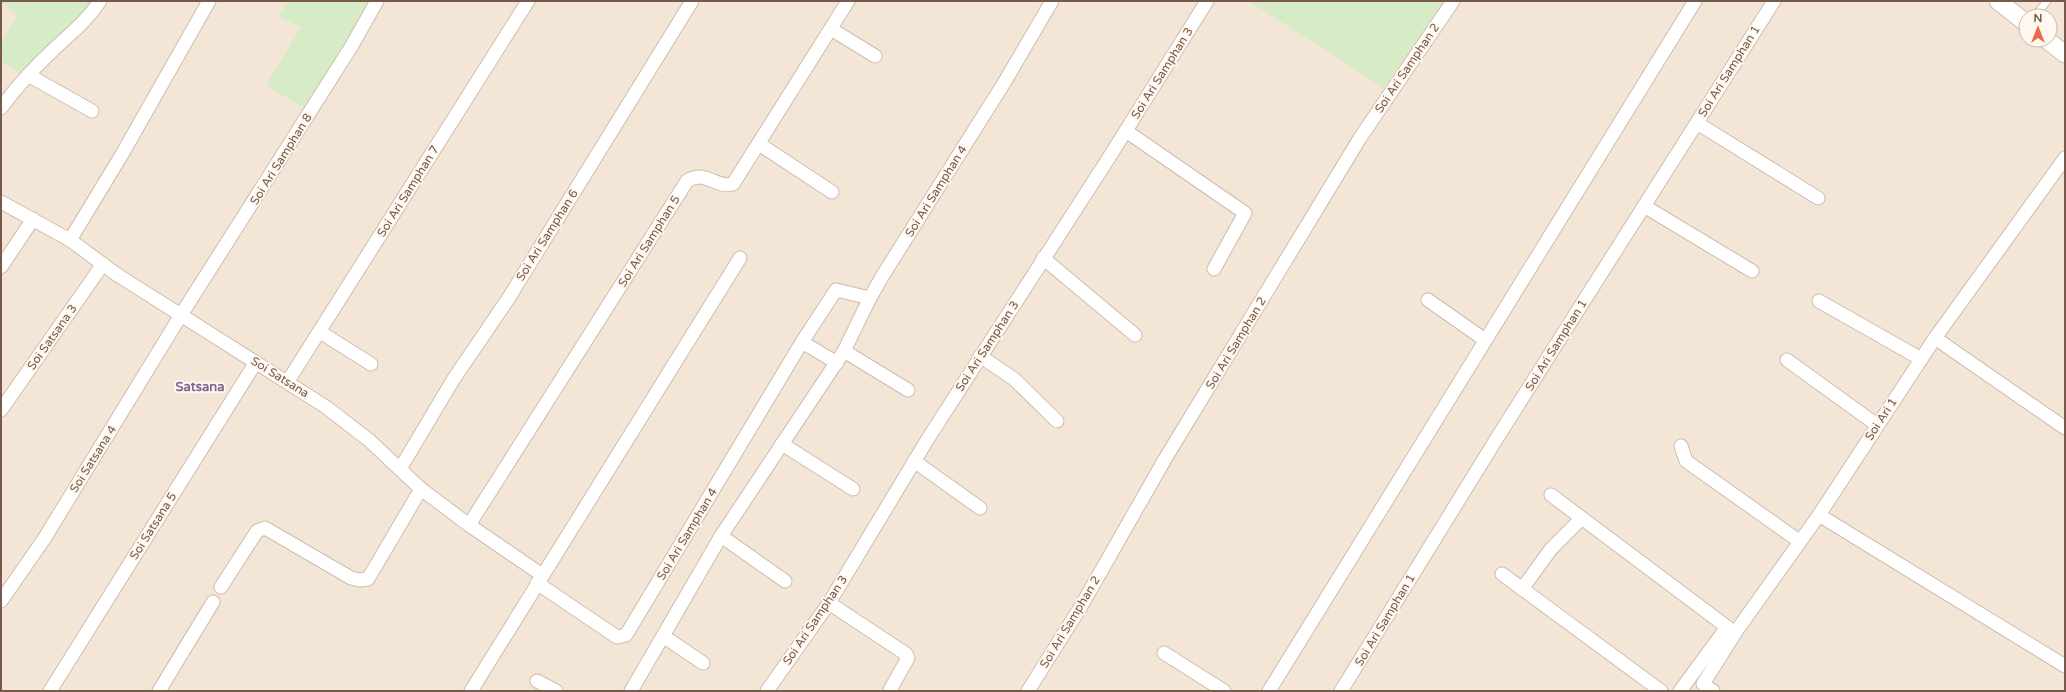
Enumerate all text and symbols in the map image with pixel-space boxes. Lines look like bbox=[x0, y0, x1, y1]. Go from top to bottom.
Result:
north arrow bbox=[2018, 8, 2058, 48]
text: N bbox=[2034, 12, 2042, 25]
street label: Soi Ari Samphan 2 bbox=[1372, 21, 1442, 115]
street label: Soi Ari Samphan 1 bbox=[1695, 23, 1763, 119]
street label: Soi Ari Samphan 3 bbox=[1128, 25, 1196, 121]
street label: Soi Ari Samphan 8 bbox=[247, 111, 315, 207]
street label: Soi Ari Samphan 4 bbox=[902, 142, 970, 239]
street label: Soi Ari Samphan 7 bbox=[374, 143, 442, 239]
street label: Soi Ari Samphan 6 bbox=[513, 187, 581, 283]
street label: Soi Ari Samphan 5 bbox=[615, 193, 683, 289]
street label: Soi Ari Samphan 2 bbox=[1203, 294, 1269, 392]
street label: Soi Ari Samphan 1 bbox=[1522, 297, 1590, 393]
street label: Soi Ari Samphan 3 bbox=[953, 298, 1021, 394]
street label: Soi Satsana 3 bbox=[24, 302, 80, 372]
street label: Soi Satsana bbox=[248, 354, 312, 400]
district label: Satsana bbox=[176, 379, 224, 395]
street label: Soi Ari 1 bbox=[1862, 395, 1900, 443]
street label: Soi Satsana 4 bbox=[67, 422, 119, 495]
street label: Soi Ari Samphan 4 bbox=[654, 485, 720, 583]
street label: Soi Satsana 5 bbox=[127, 490, 179, 562]
street label: Soi Ari Samphan 1 bbox=[1352, 571, 1418, 669]
street label: Soi Ari Samphan 3 bbox=[780, 573, 850, 667]
street label: Soi Ari Samphan 2 bbox=[1037, 573, 1103, 671]

